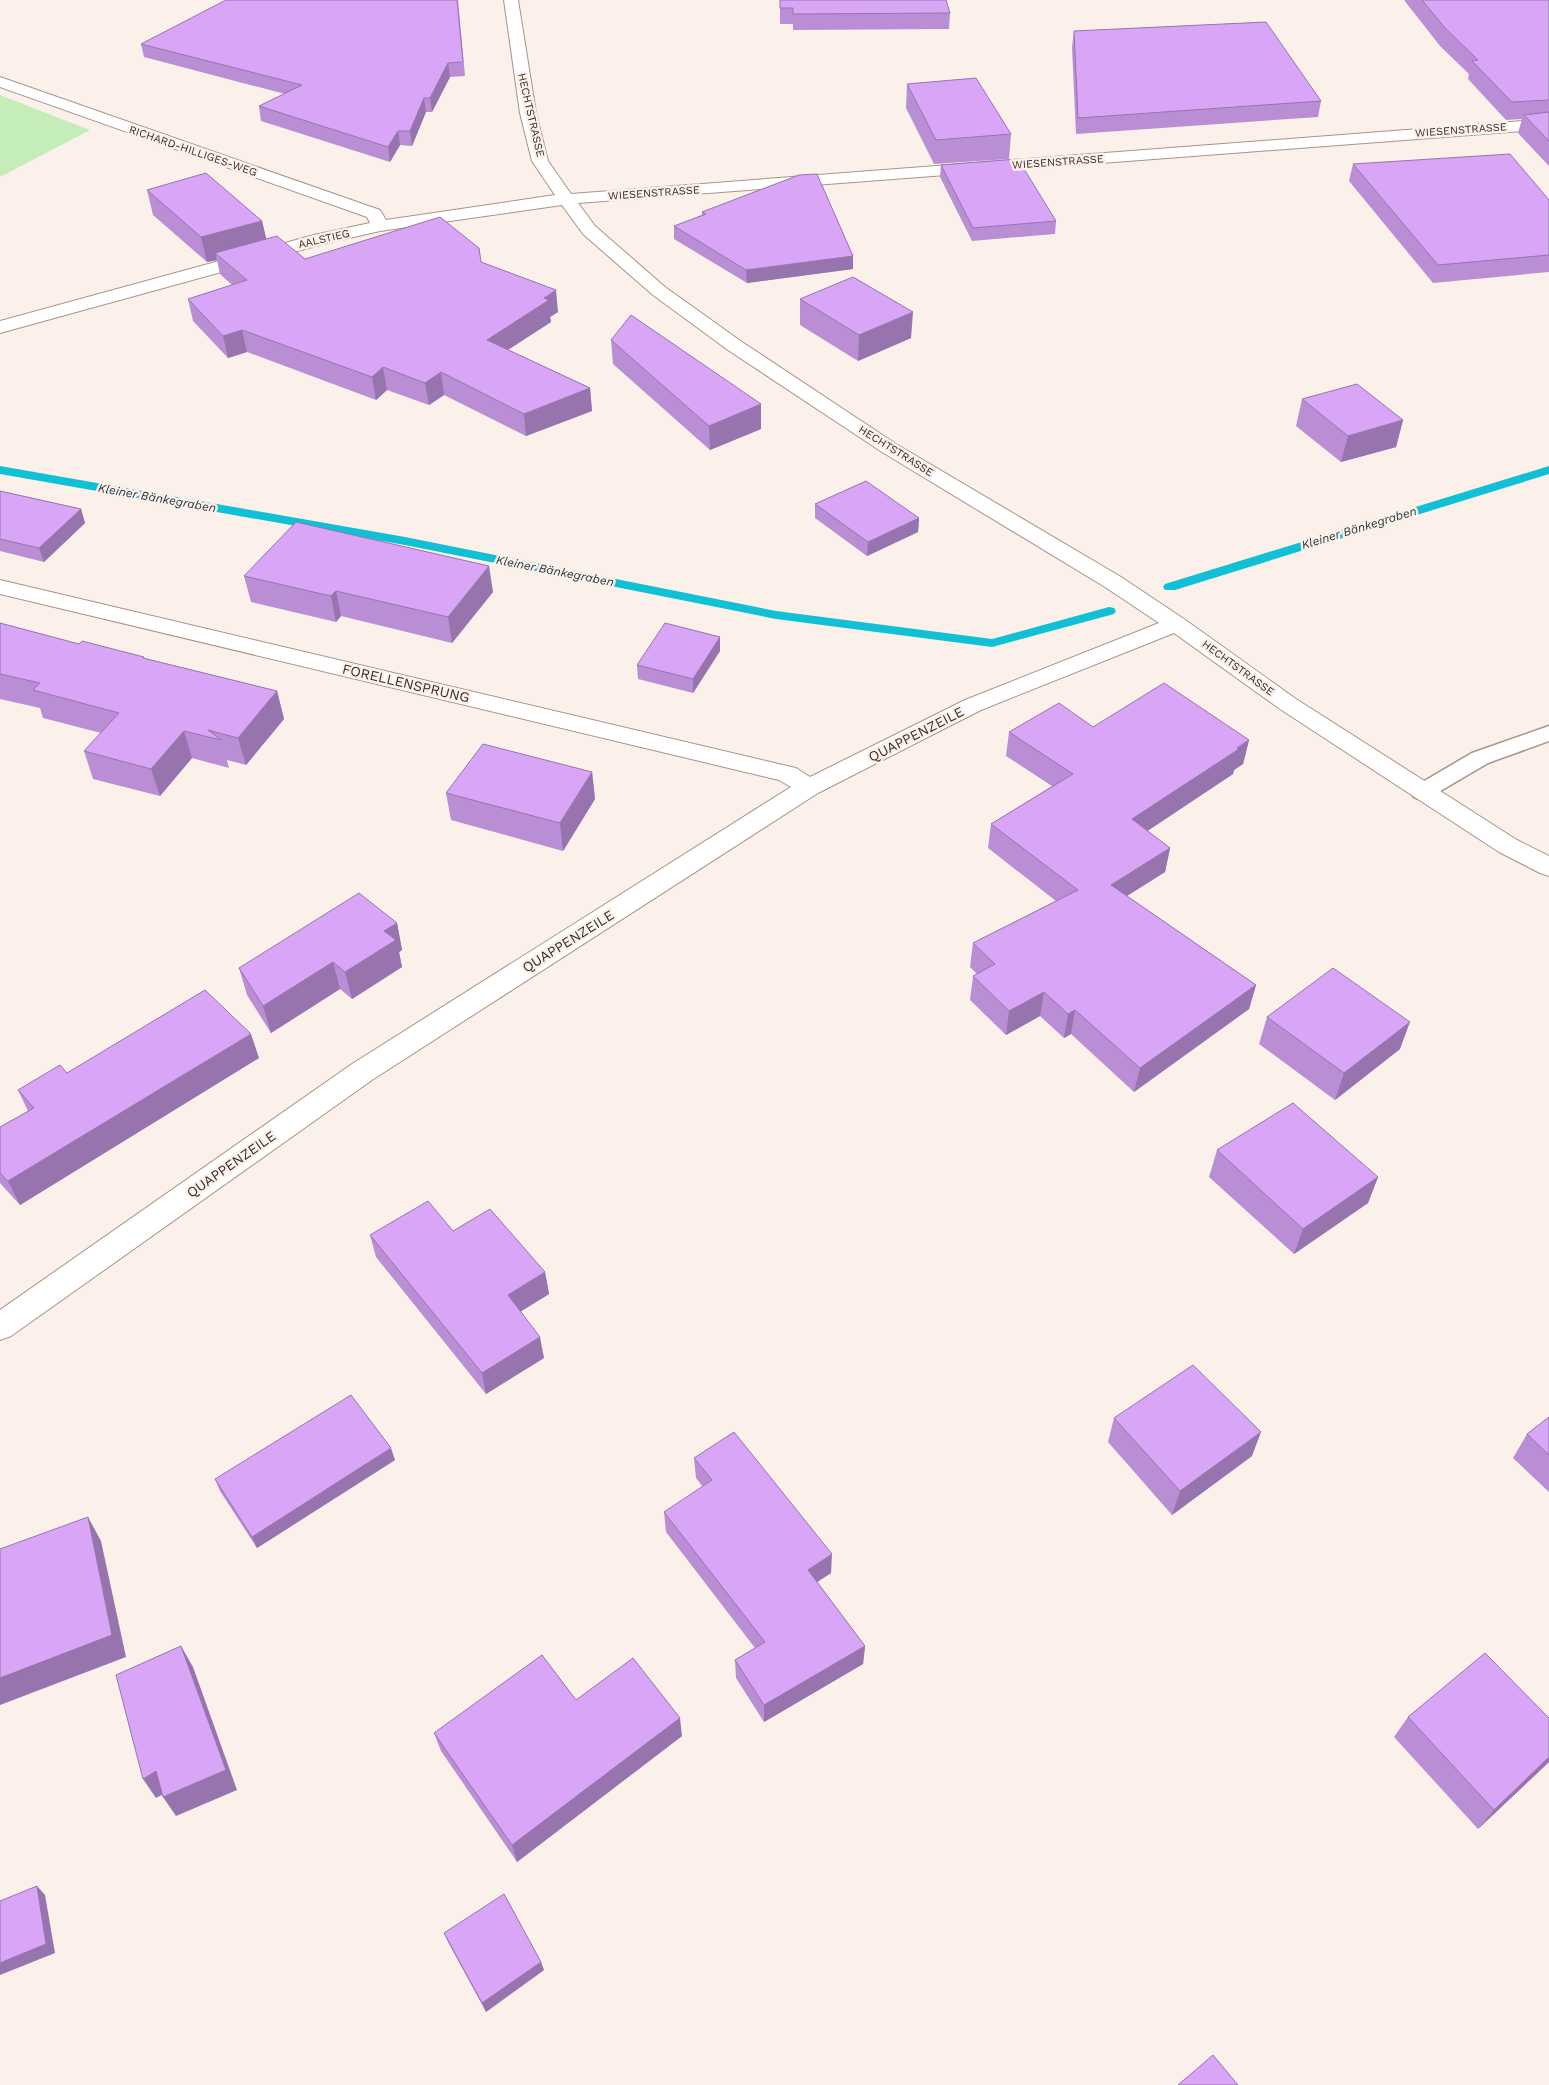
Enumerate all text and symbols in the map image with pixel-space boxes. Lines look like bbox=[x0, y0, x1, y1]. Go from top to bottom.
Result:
street label: HECHTSTRASSE bbox=[515, 72, 547, 158]
street label: WIESENSTRASSE bbox=[1415, 120, 1507, 140]
street label: RICHARD-HILLIGES-WEG bbox=[127, 123, 259, 179]
street label: WIESENSTRASSE bbox=[1012, 152, 1104, 172]
street label: WIESENSTRASSE bbox=[608, 183, 700, 203]
street label: AALSTIEG bbox=[297, 227, 351, 251]
street label: HECHTSTRASSE bbox=[856, 423, 936, 479]
water label: Kleiner Bänkegraben bbox=[97, 481, 217, 515]
water label: Kleiner Bänkegraben bbox=[1300, 504, 1418, 552]
water label: Kleiner Bänkegraben bbox=[495, 553, 615, 589]
street label: HECHTSTRASSE bbox=[1199, 638, 1277, 698]
street label: FORELLENSPRUNG bbox=[341, 661, 471, 705]
street label: QUAPPENZEILE bbox=[866, 703, 966, 765]
street label: QUAPPENZEILE bbox=[519, 906, 617, 976]
street label: QUAPPENZEILE bbox=[183, 1127, 279, 1201]

